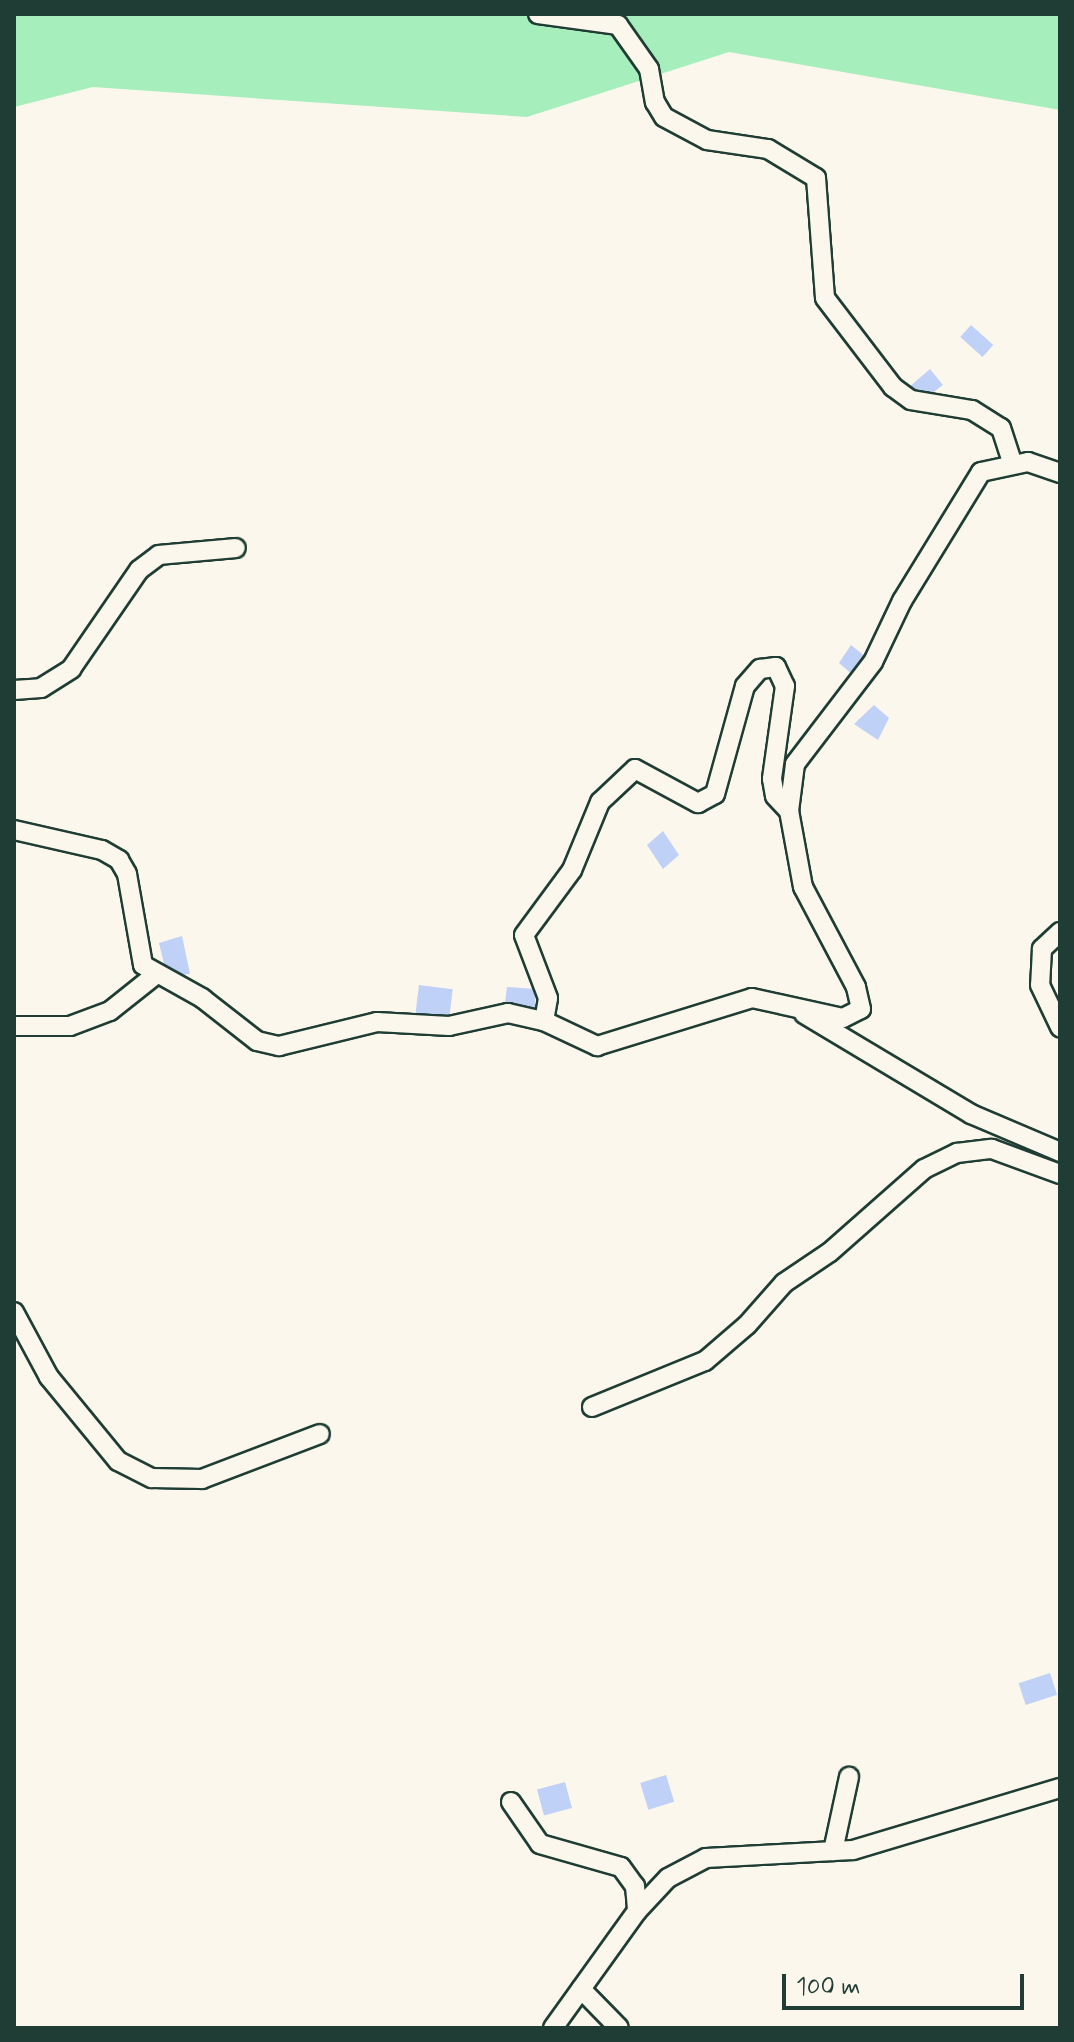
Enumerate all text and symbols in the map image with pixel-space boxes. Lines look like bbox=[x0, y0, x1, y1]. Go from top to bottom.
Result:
scale bar bbox=[786, 1958, 1028, 2008]
text: 100 m bbox=[796, 1972, 860, 2003]

